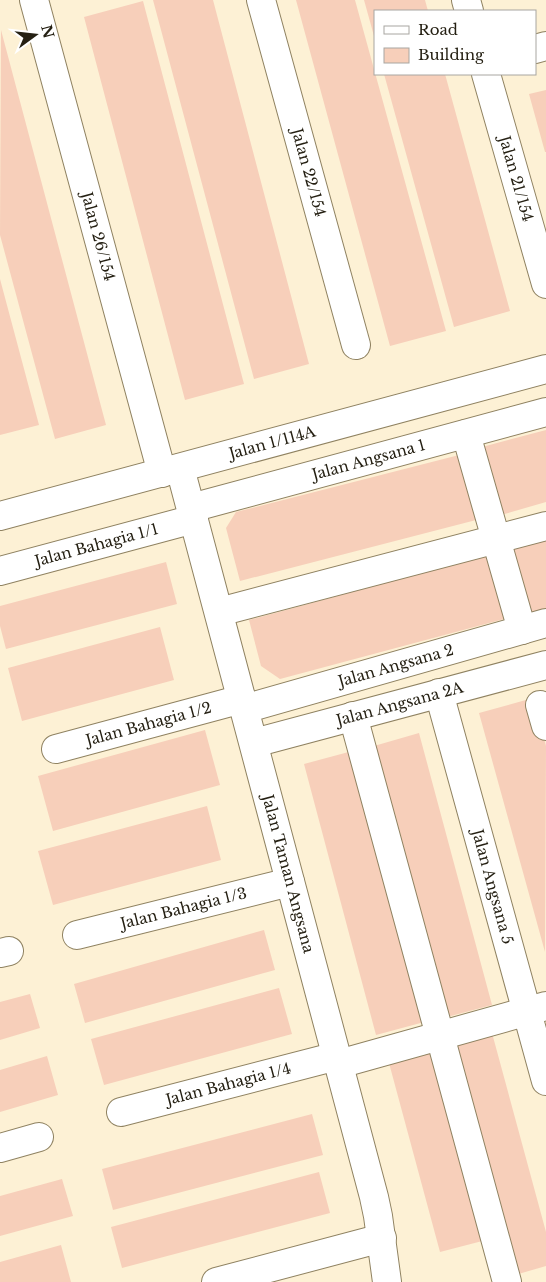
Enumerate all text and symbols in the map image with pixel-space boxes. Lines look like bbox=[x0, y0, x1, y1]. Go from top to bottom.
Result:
north arrow bbox=[10, 10, 60, 60]
legend bbox=[374, 10, 536, 75]
text: Road bbox=[418, 20, 458, 39]
text: N bbox=[37, 23, 58, 40]
text: Building bbox=[418, 45, 485, 64]
street label: Jalan 22/154 bbox=[287, 124, 330, 219]
street label: Jalan 21/154 bbox=[495, 132, 538, 224]
street label: Jalan 26/154 bbox=[77, 188, 120, 283]
street label: Jalan 1/114A bbox=[225, 421, 318, 463]
street label: Jalan Angsana 1 bbox=[308, 435, 427, 484]
street label: Jalan Bahagia 1/1 bbox=[31, 519, 160, 571]
street label: Jalan Angsana 2 bbox=[334, 640, 456, 691]
street label: Jalan Angsana 2A bbox=[332, 677, 466, 730]
street label: Jalan Bahagia 1/2 bbox=[82, 698, 214, 750]
street label: Jalan Taman Angsana bbox=[258, 791, 319, 956]
street label: Jalan Angsana 5 bbox=[467, 825, 518, 946]
street label: Jalan Bahagia 1/3 bbox=[117, 883, 249, 933]
street label: Jalan Bahagia 1/4 bbox=[162, 1058, 293, 1110]

